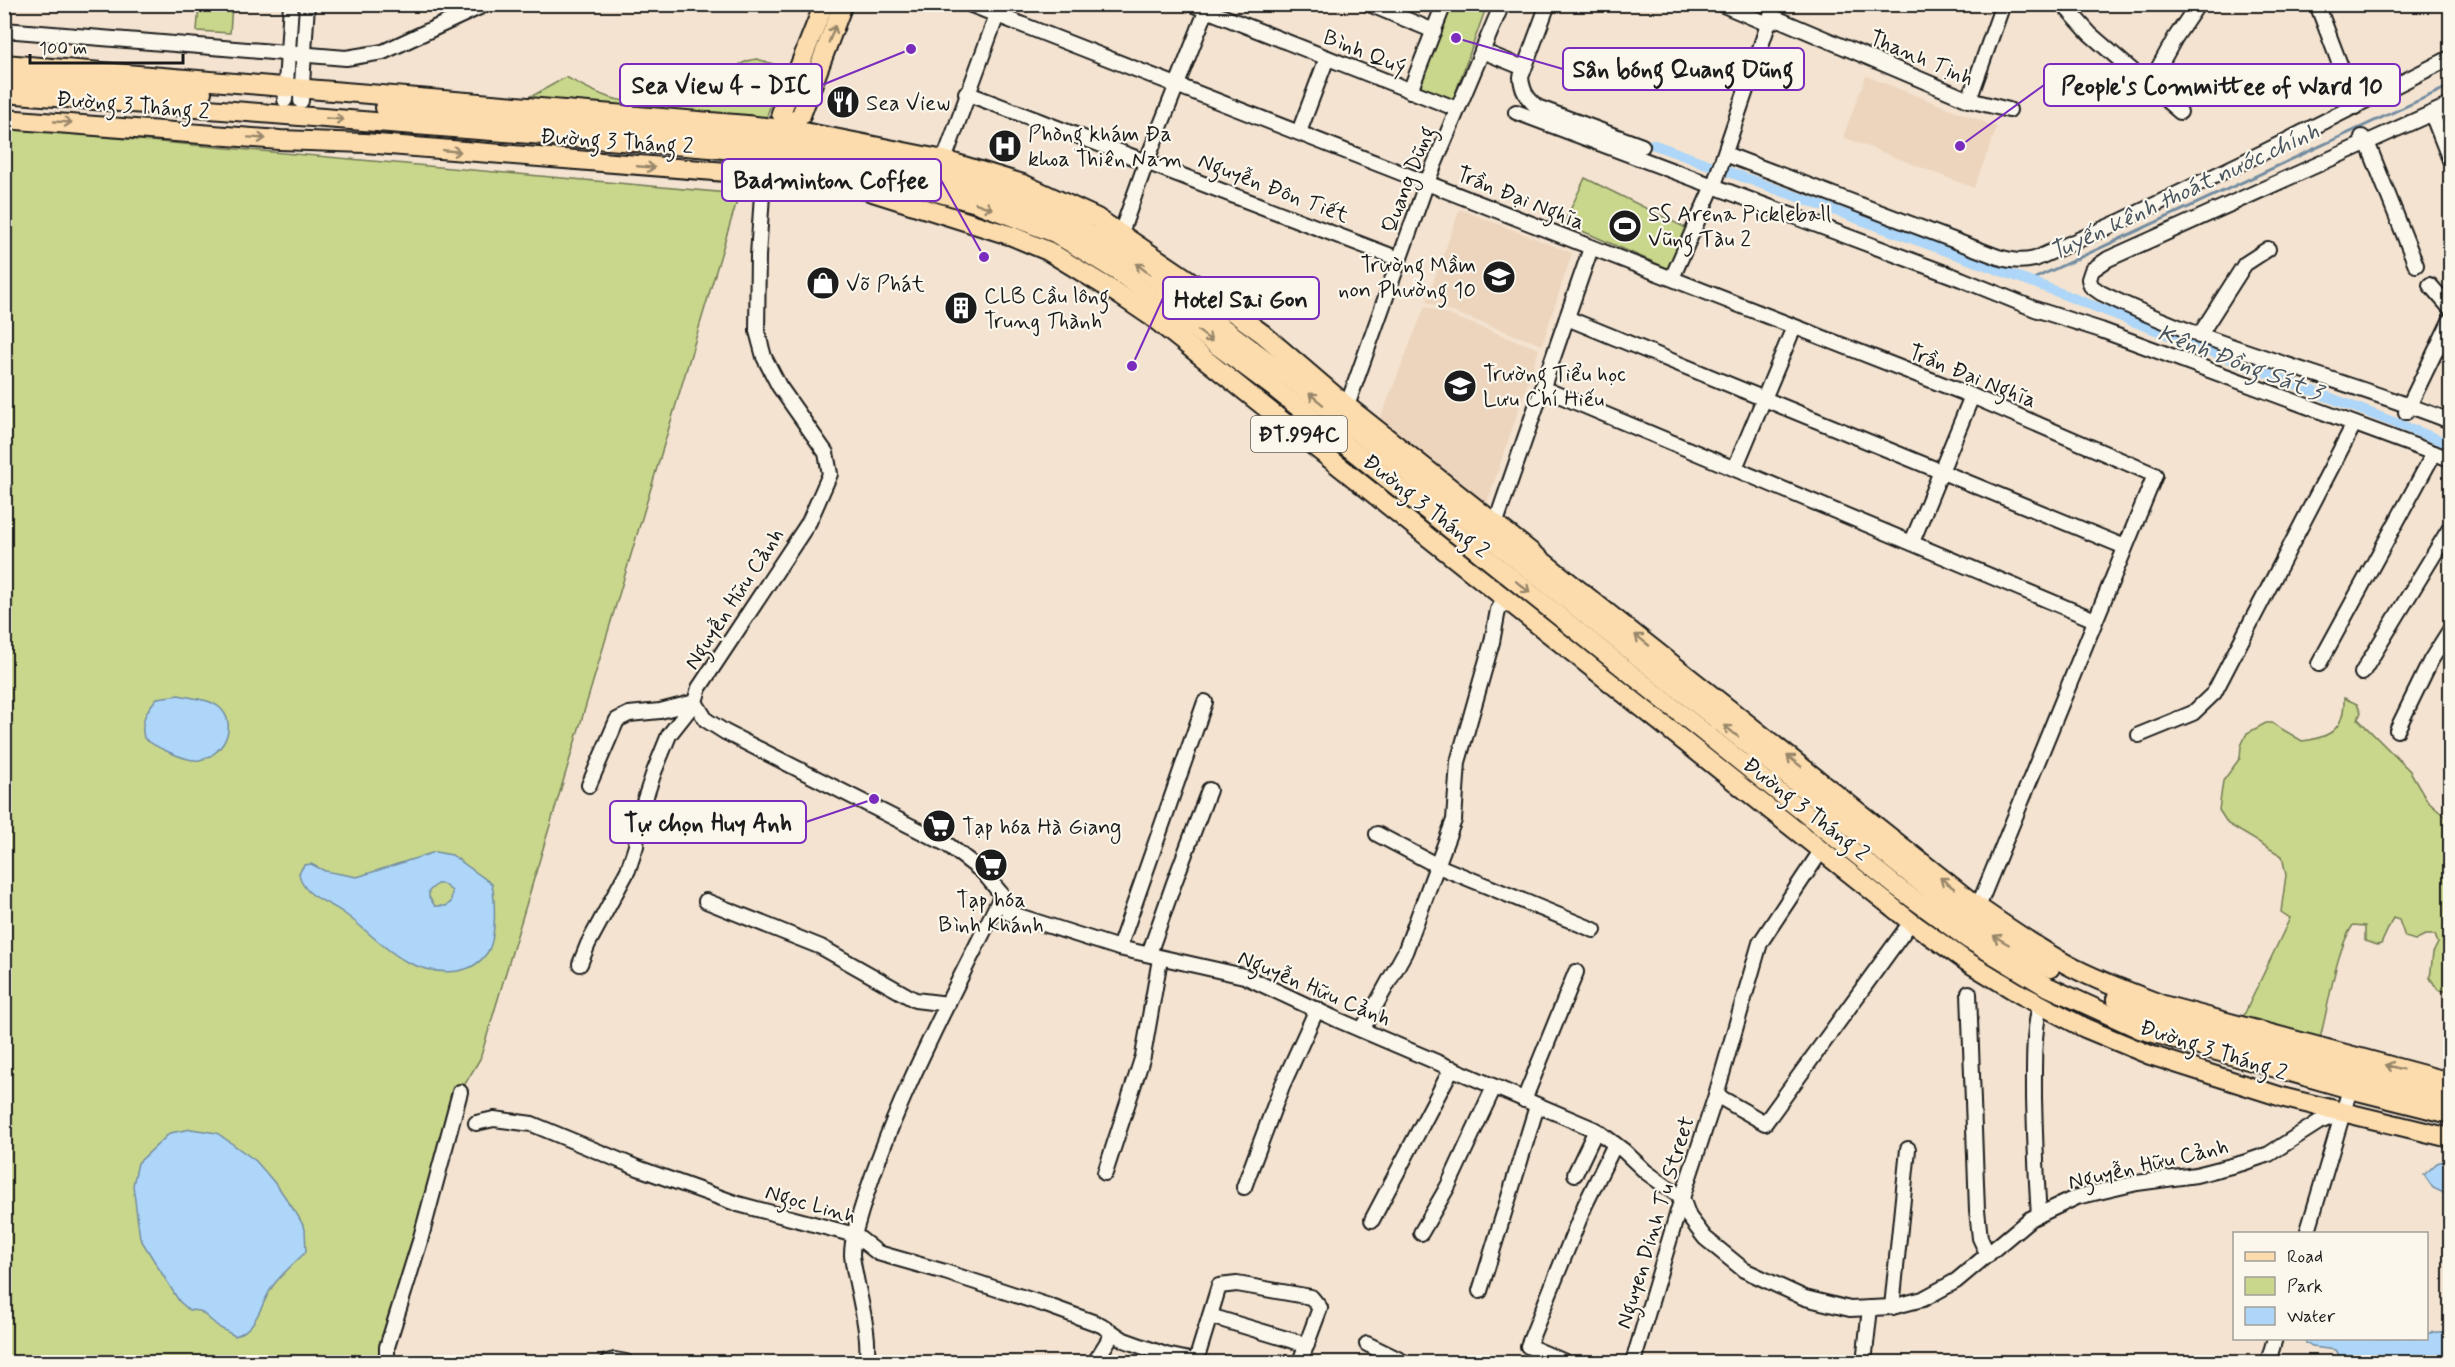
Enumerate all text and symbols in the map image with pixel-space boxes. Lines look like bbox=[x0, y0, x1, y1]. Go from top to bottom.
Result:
street label: Bình Quý bbox=[1319, 24, 1410, 82]
street label: Thanh Tịnh bbox=[1865, 24, 1978, 93]
one-way arrow bbox=[827, 26, 838, 44]
scale bar bbox=[30, 27, 183, 65]
text: 100 m bbox=[39, 37, 87, 61]
callout: Sân bóng Quang Dũng bbox=[1563, 48, 1804, 90]
text: Sân bóng Quang Dũng bbox=[1573, 55, 1793, 89]
callout: Sea View 4 - DIC bbox=[620, 64, 822, 106]
callout: People's Committee of Ward 10 bbox=[2044, 64, 2400, 106]
text: Sea View 4 - DIC bbox=[631, 71, 811, 102]
text: People's Committee of Ward 10 bbox=[2061, 72, 2383, 103]
restaurant icon: Sea View bbox=[825, 84, 861, 120]
street label: Đường 3 Tháng 2 bbox=[55, 85, 211, 130]
place label: Sea View bbox=[866, 90, 950, 118]
one-way arrow bbox=[324, 114, 344, 125]
water label: Tuyến kênh thoát nước chính bbox=[2045, 116, 2324, 268]
one-way arrow bbox=[52, 117, 72, 128]
place label: Phòng khám Đa khoa Thiên Nam bbox=[1028, 121, 1182, 174]
street label: Quang Dũng bbox=[1376, 122, 1445, 238]
street label: Đường 3 Tháng 2 bbox=[539, 123, 695, 164]
hospital icon: Phòng khám Đa khoa Thiên Nam bbox=[987, 128, 1023, 164]
one-way arrow bbox=[247, 133, 267, 144]
one-way arrow bbox=[441, 146, 461, 157]
street label: Nguyễn Đôn Tiết bbox=[1193, 147, 1353, 233]
callout: Badminton Coffee bbox=[722, 159, 941, 201]
street label: Trần Đại Nghĩa bbox=[1451, 160, 1588, 240]
one-way arrow bbox=[636, 162, 656, 173]
text: Badminton Coffee bbox=[734, 166, 929, 197]
one-way arrow bbox=[974, 201, 993, 212]
place label: SS Arena Pickleball Vũng Tàu 2 bbox=[1648, 201, 1831, 257]
sports icon: SS Arena Pickleball Vũng Tàu 2 bbox=[1607, 208, 1643, 244]
place label: Trường Mầm non Phường 10 bbox=[1338, 252, 1476, 308]
school or university icon: Trường Mầm non Phường 10 bbox=[1481, 259, 1517, 295]
one-way arrow bbox=[1136, 263, 1152, 275]
shop icon: Võ Phát bbox=[805, 265, 841, 301]
place label: Võ Phát bbox=[846, 271, 925, 299]
callout: Hotel Sai Gon bbox=[1163, 277, 1319, 319]
place label: CLB Cầu lông Trung Thành bbox=[984, 283, 1109, 337]
text: Hotel Sai Gon bbox=[1174, 285, 1308, 316]
building icon: CLB Cầu lông Trung Thành bbox=[943, 290, 979, 326]
water label: Kênh Đồng Sát 3 bbox=[2152, 318, 2330, 413]
one-way arrow bbox=[1196, 330, 1212, 342]
street label: Trần Đại Nghĩa bbox=[1903, 338, 2040, 418]
place label: Trường Tiểu học Lưu Chí Hiếu bbox=[1483, 361, 1626, 414]
school or university icon: Trường Tiểu học Lưu Chí Hiếu bbox=[1442, 368, 1478, 404]
one-way arrow bbox=[1308, 392, 1324, 405]
road number: ĐT.994C bbox=[1251, 416, 1347, 452]
street label: Đường 3 Tháng 2 bbox=[1355, 448, 1495, 567]
street label: Nguyễn Hữu Cảnh bbox=[678, 523, 793, 677]
one-way arrow bbox=[1515, 580, 1531, 593]
one-way arrow bbox=[1634, 633, 1650, 646]
one-way arrow bbox=[1723, 724, 1739, 737]
street label: Đường 3 Tháng 2 bbox=[1735, 751, 1875, 870]
one-way arrow bbox=[1787, 755, 1803, 768]
callout: Tự chọn Huy Anh bbox=[610, 801, 806, 843]
supermarket icon: Tạp hóa Hà Giang bbox=[921, 808, 957, 844]
text: Tự chọn Huy Anh bbox=[624, 809, 792, 840]
place label: Tạp hóa Hà Giang bbox=[962, 814, 1121, 845]
supermarket icon: Tạp hóa Bình Khánh bbox=[973, 847, 1009, 883]
one-way arrow bbox=[1939, 876, 1955, 889]
place label: Tạp hóa Bình Khánh bbox=[938, 887, 1044, 940]
one-way arrow bbox=[1993, 933, 2010, 945]
street label: Nguyễn Hữu Cảnh bbox=[1232, 944, 1395, 1036]
street label: Đường 3 Tháng 2 bbox=[2135, 1014, 2291, 1091]
one-way arrow bbox=[2385, 1061, 2404, 1072]
street label: Nguyen Dinh Tu Street bbox=[1610, 1113, 1704, 1333]
street label: Nguyễn Hữu Cảnh bbox=[2066, 1133, 2232, 1200]
street label: Ngọc Linh bbox=[761, 1179, 859, 1234]
legend bbox=[2233, 1232, 2428, 1340]
text: Road bbox=[2287, 1245, 2323, 1269]
text: Park bbox=[2287, 1275, 2323, 1299]
text: Water bbox=[2287, 1305, 2336, 1329]

